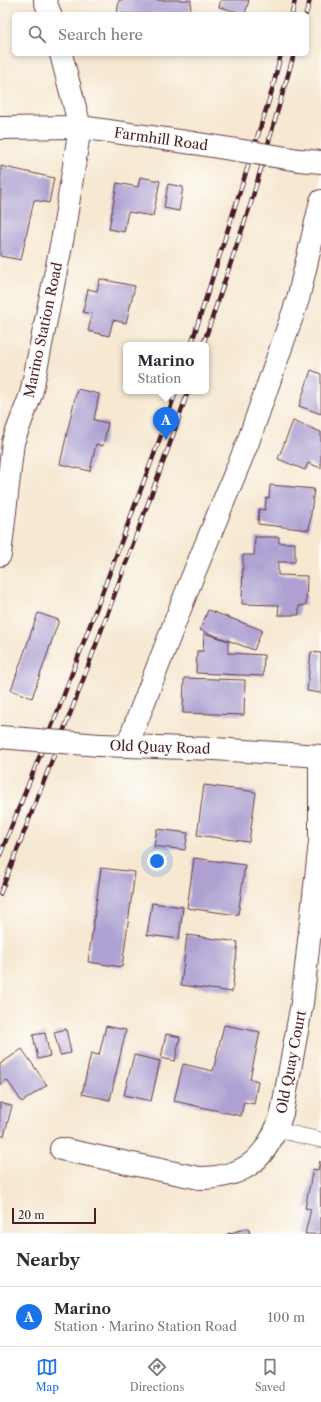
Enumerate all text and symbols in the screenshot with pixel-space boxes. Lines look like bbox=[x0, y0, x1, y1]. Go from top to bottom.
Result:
search box bbox=[12, 12, 309, 56]
icon: search bbox=[26, 23, 48, 45]
text: Search here bbox=[58, 25, 143, 44]
street label: Farmhill Road bbox=[113, 124, 210, 155]
street label: Marino Station Road bbox=[20, 260, 66, 400]
popup bbox=[123, 342, 209, 394]
text: Marino bbox=[138, 351, 195, 370]
text: Station bbox=[138, 370, 181, 386]
pin: A bbox=[153, 407, 179, 440]
street label: Old Quay Road bbox=[109, 736, 211, 758]
your location bbox=[147, 851, 167, 871]
street label: Old Quay Court bbox=[272, 1009, 310, 1115]
scale bar bbox=[12, 1206, 96, 1225]
text: 20 m bbox=[18, 1208, 44, 1222]
text: Nearby bbox=[16, 1250, 80, 1270]
text: Marino bbox=[54, 1299, 111, 1318]
text: A bbox=[24, 1309, 34, 1325]
text: 100 m bbox=[267, 1309, 305, 1325]
text: Station · Marino Station Road bbox=[54, 1318, 237, 1334]
tab: Map bbox=[35, 1356, 59, 1394]
tab: Directions bbox=[130, 1356, 184, 1394]
tab: Saved bbox=[255, 1356, 286, 1394]

